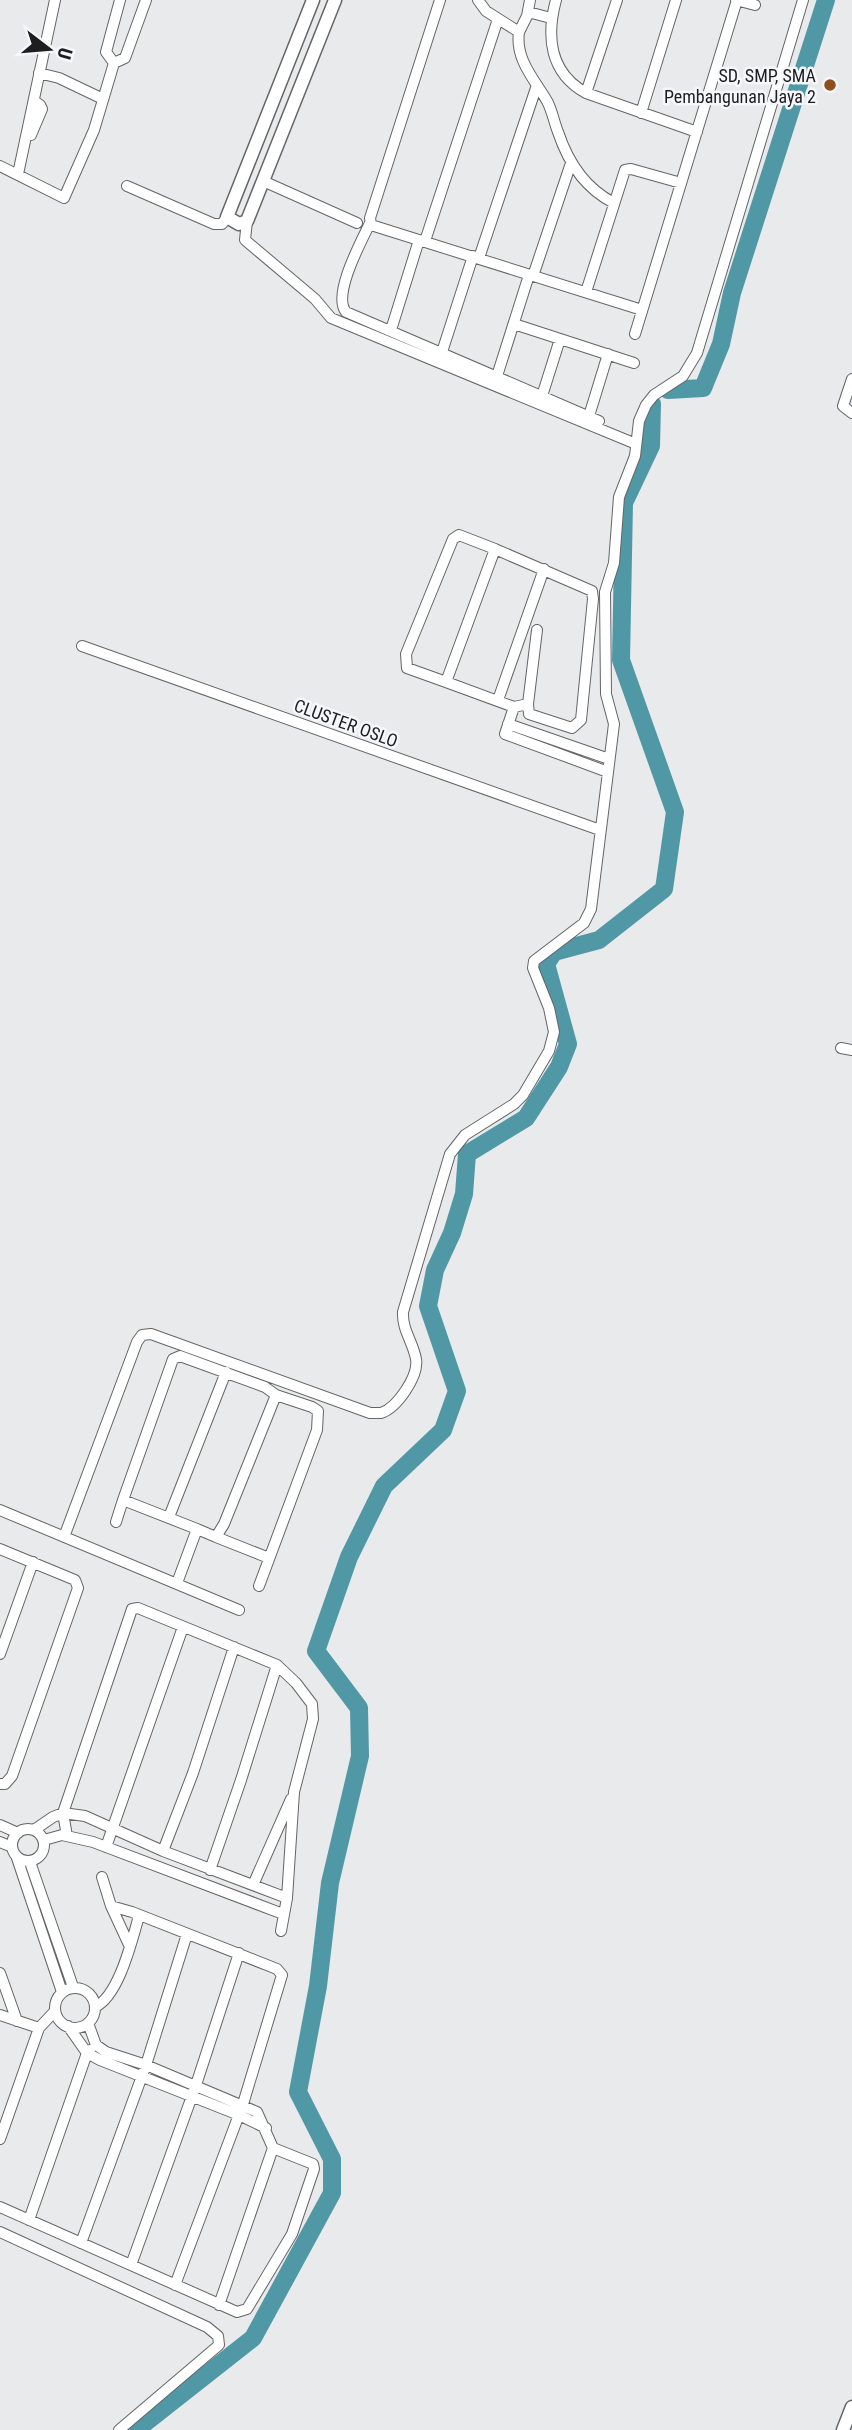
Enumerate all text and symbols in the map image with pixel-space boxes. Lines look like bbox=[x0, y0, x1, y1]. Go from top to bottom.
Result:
north arrow bbox=[14, 14, 84, 84]
text: U bbox=[52, 45, 77, 62]
place label: SD, SMP, SMA Pembangunan Jaya 2 bbox=[664, 65, 817, 107]
marker: SD, SMP, SMA Pembangunan Jaya 2 bbox=[822, 77, 838, 93]
street label: CLUSTER OSLO bbox=[291, 695, 401, 751]

